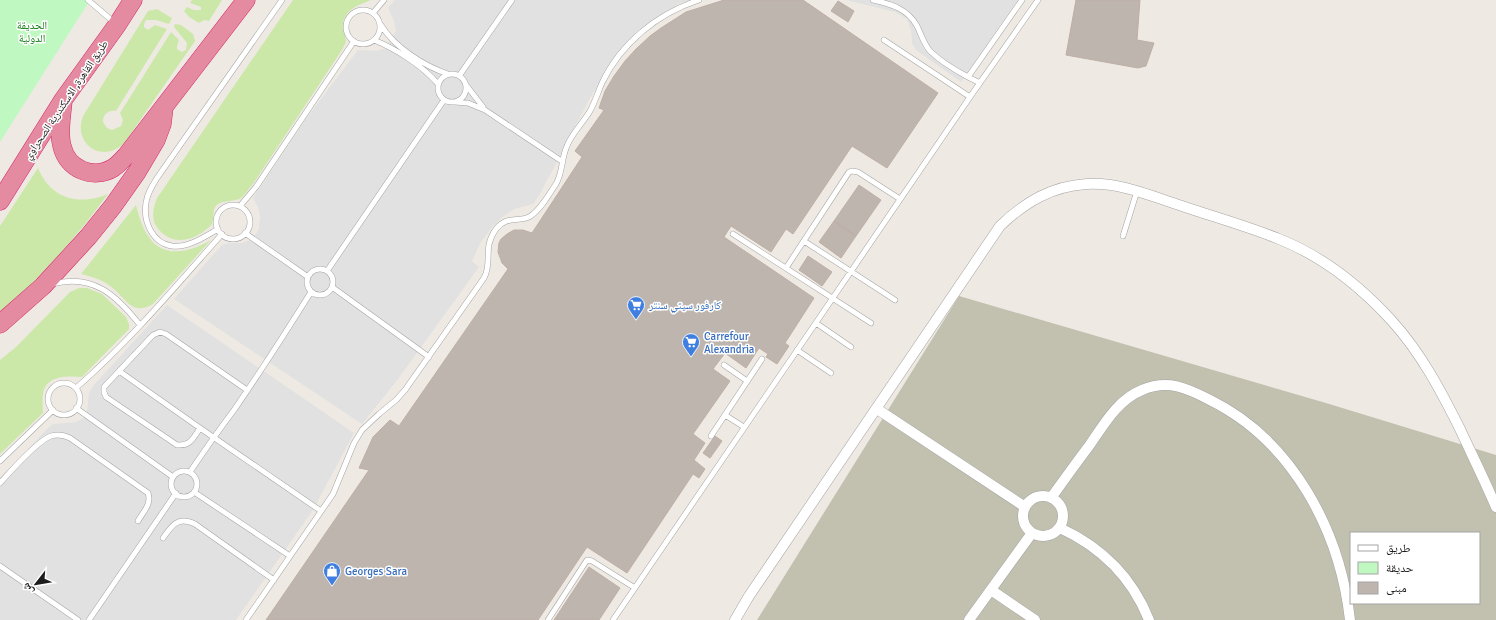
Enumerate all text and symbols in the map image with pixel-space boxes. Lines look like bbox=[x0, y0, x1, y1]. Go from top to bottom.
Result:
park label: الحديقة الدولية bbox=[17, 19, 47, 45]
street label: طريق القاهرة, الاسكندرية الصحراوي bbox=[21, 38, 112, 163]
supermarket icon: كارفور سيتي سنتر bbox=[626, 295, 646, 320]
place label: كارفور سيتي سنتر bbox=[648, 299, 721, 313]
place label: Carrefour Alexandria bbox=[704, 330, 755, 356]
supermarket icon: Carrefour Alexandria bbox=[681, 332, 701, 357]
legend bbox=[1350, 532, 1480, 604]
text: طريق bbox=[1386, 541, 1411, 556]
shop icon: Georges Sara bbox=[322, 561, 342, 586]
text: حديقة bbox=[1386, 561, 1414, 576]
north arrow bbox=[16, 564, 56, 604]
place label: Georges Sara bbox=[345, 565, 407, 578]
text: ش bbox=[19, 580, 37, 597]
text: مبنى bbox=[1386, 581, 1407, 596]

